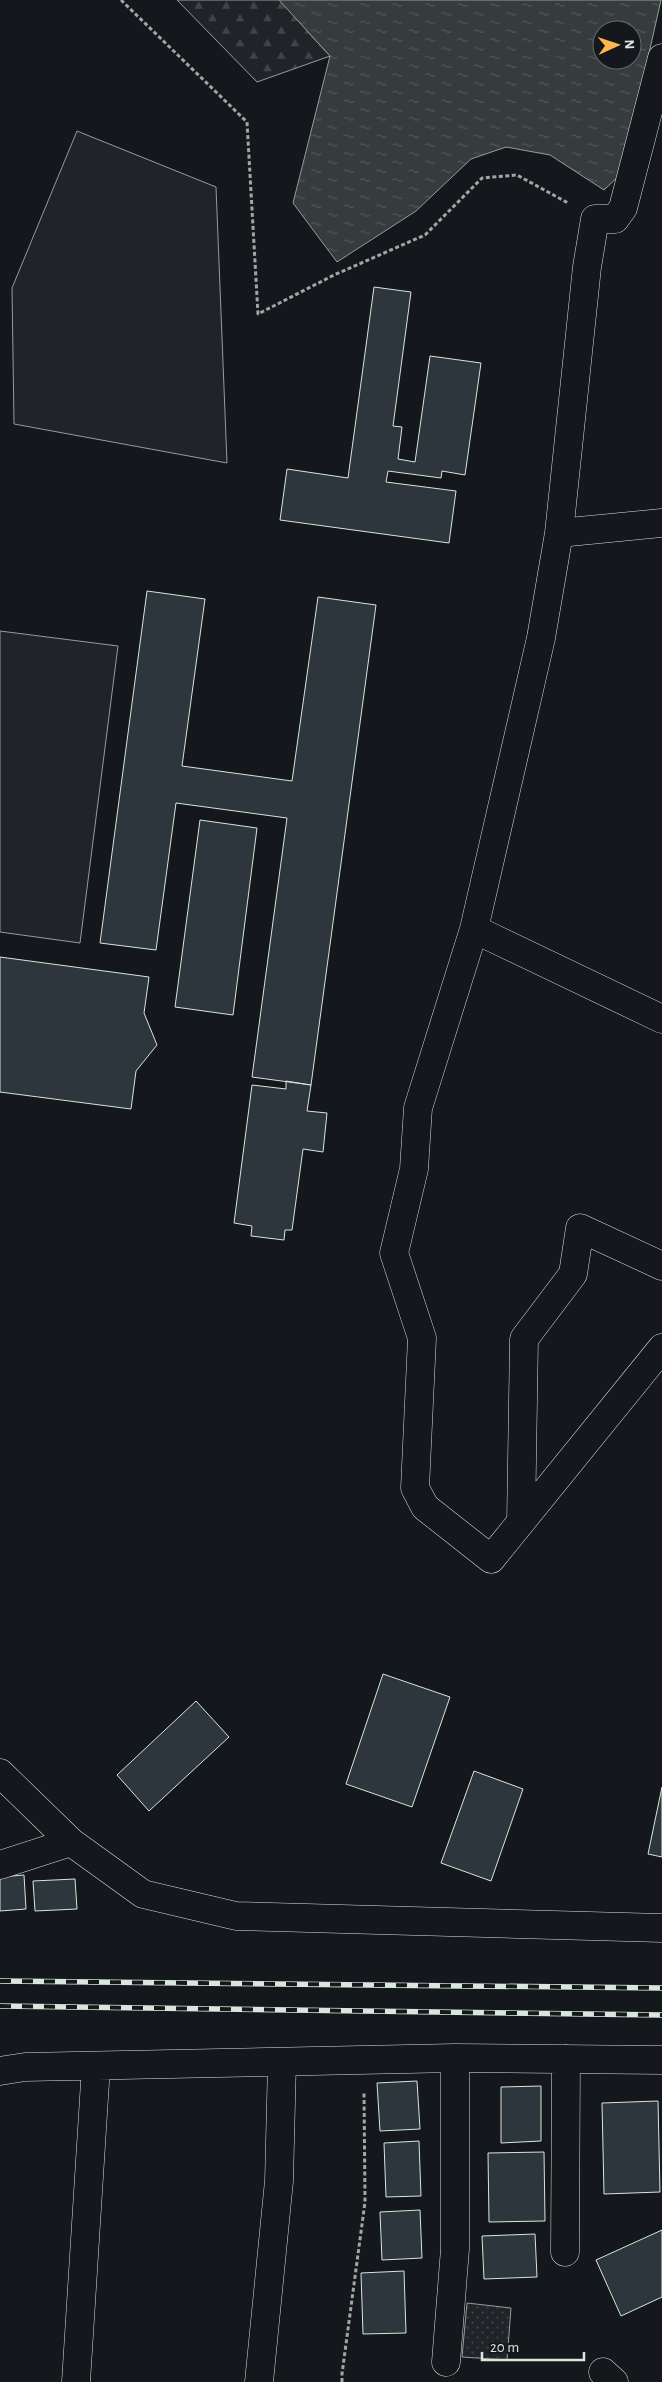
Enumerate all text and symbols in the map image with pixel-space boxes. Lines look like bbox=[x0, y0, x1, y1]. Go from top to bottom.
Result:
north arrow bbox=[592, 20, 642, 70]
text: N bbox=[622, 39, 636, 50]
scale bar bbox=[482, 2330, 584, 2362]
text: 20 m bbox=[490, 2340, 519, 2355]

